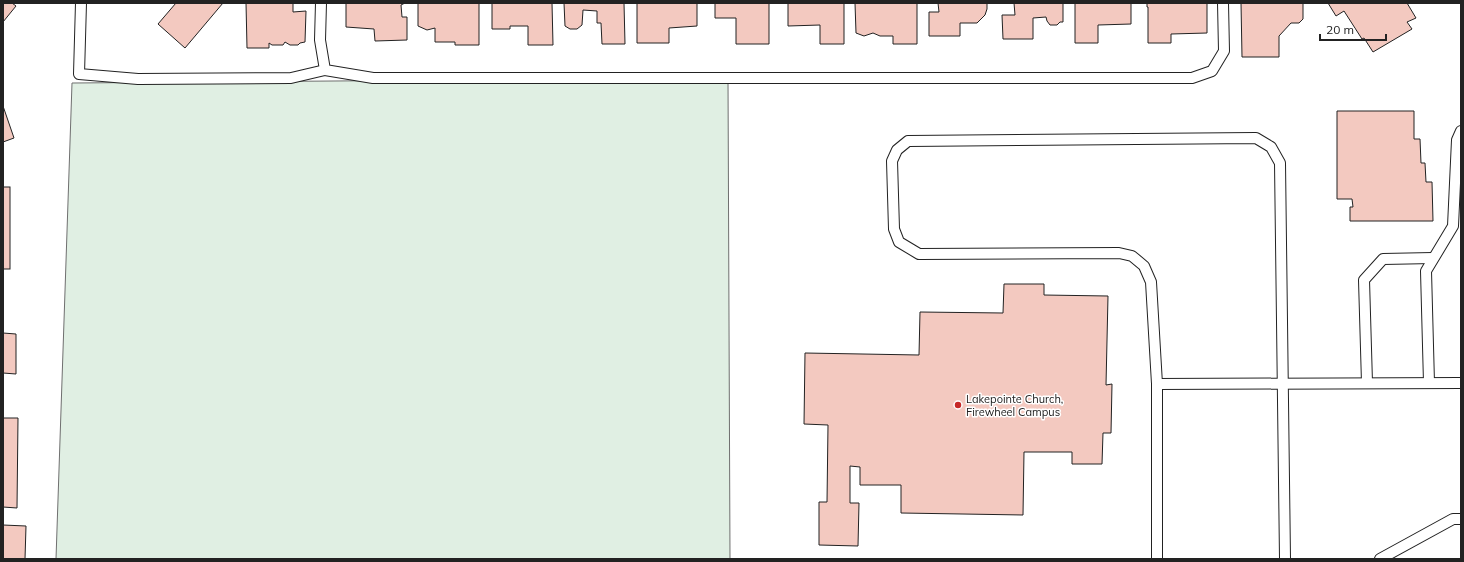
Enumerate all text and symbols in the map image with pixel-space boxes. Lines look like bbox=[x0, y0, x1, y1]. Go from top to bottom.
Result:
scale bar bbox=[1320, 16, 1386, 42]
text: 20 m bbox=[1326, 22, 1354, 37]
place label: Lakepointe Church, Firewheel Campus bbox=[966, 392, 1063, 419]
marker: Lakepointe Church, Firewheel Campus bbox=[953, 400, 963, 410]

